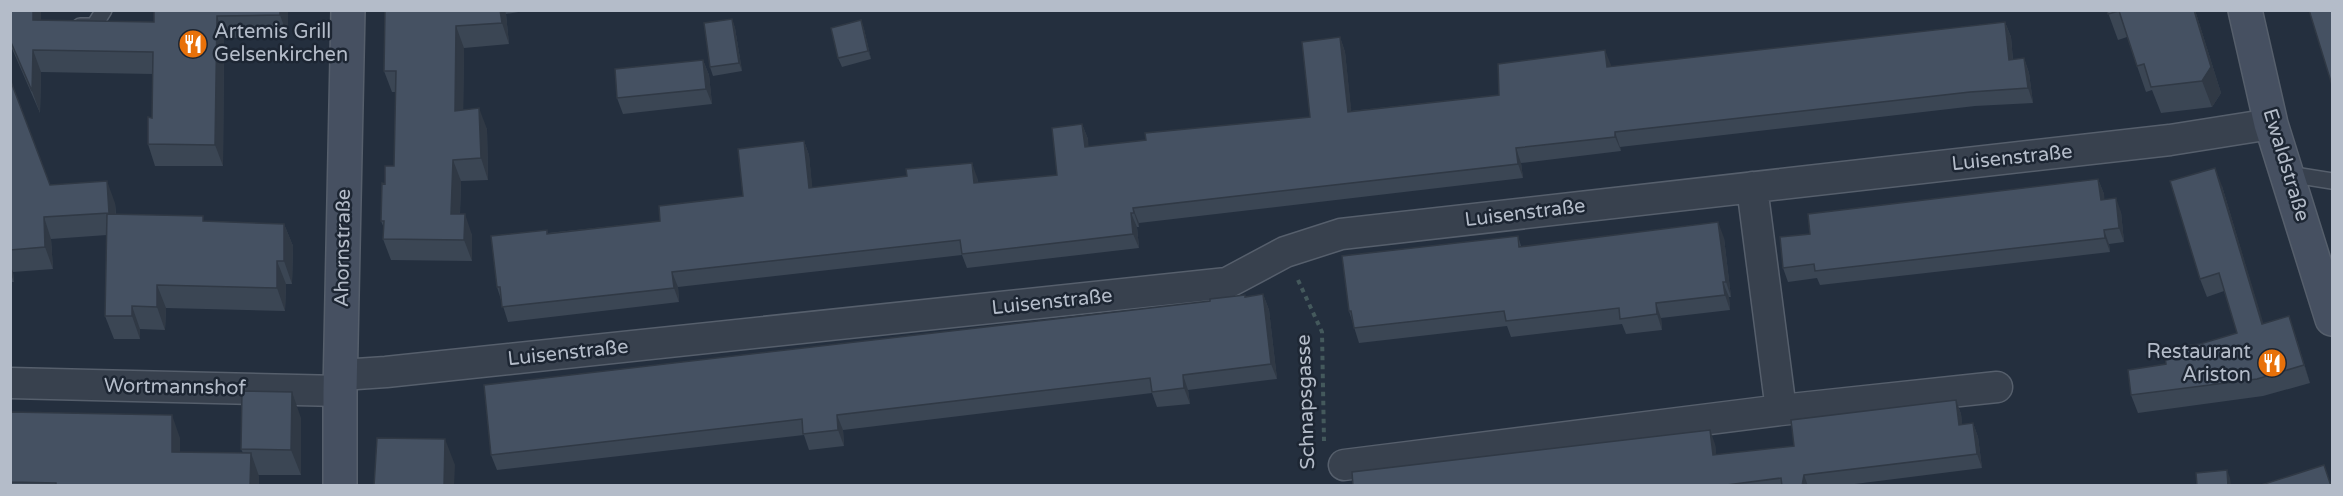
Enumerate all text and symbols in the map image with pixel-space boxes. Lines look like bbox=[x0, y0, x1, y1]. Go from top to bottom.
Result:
place label: Artemis Grill Gelsenkirchen bbox=[214, 20, 348, 67]
restaurant icon: Artemis Grill Gelsenkirchen bbox=[177, 28, 209, 60]
street label: Ewaldstraße bbox=[2257, 106, 2315, 224]
street label: Luisenstraße bbox=[1950, 140, 2074, 176]
street label: Ahornstraße bbox=[330, 189, 356, 307]
street label: Luisenstraße bbox=[1463, 194, 1587, 232]
street label: Luisenstraße bbox=[990, 284, 1114, 320]
street label: Schnapsgasse bbox=[1292, 334, 1320, 470]
street label: Luisenstraße bbox=[506, 335, 630, 371]
place label: Restaurant Ariston bbox=[2146, 340, 2251, 387]
restaurant icon: Restaurant Ariston bbox=[2256, 347, 2288, 379]
street label: Wortmannshof bbox=[104, 374, 247, 400]

